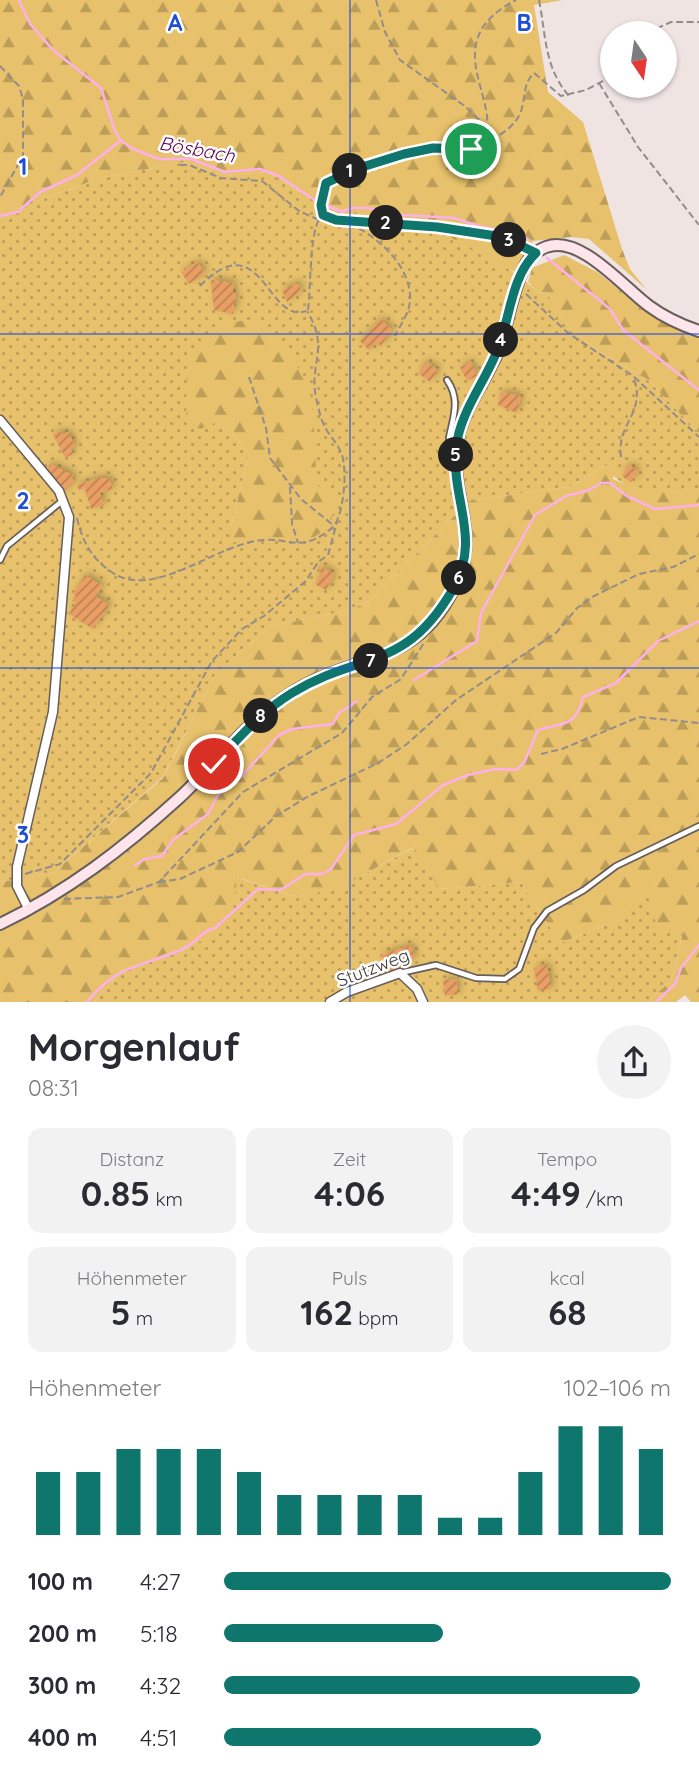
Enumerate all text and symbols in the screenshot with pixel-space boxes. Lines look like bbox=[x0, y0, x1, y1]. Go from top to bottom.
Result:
text: A bbox=[168, 8, 183, 37]
text: B bbox=[516, 8, 532, 37]
north arrow bbox=[600, 21, 677, 98]
map controls bbox=[600, 21, 677, 98]
pin bbox=[441, 119, 501, 179]
icon: arrive bbox=[452, 130, 490, 168]
water label: Bösbach bbox=[157, 131, 238, 168]
text: 1 bbox=[19, 152, 27, 181]
pin: 1 bbox=[332, 154, 368, 188]
text: 1 bbox=[346, 158, 353, 182]
pin: 2 bbox=[368, 206, 404, 241]
text: 2 bbox=[380, 210, 391, 234]
pin: 3 bbox=[491, 222, 526, 258]
text: 3 bbox=[503, 227, 514, 251]
pin: 4 bbox=[484, 322, 518, 358]
text: 4 bbox=[495, 327, 506, 351]
pin: 5 bbox=[438, 438, 474, 472]
text: 5 bbox=[450, 442, 461, 466]
text: 2 bbox=[16, 486, 30, 515]
pin: 6 bbox=[442, 560, 476, 596]
text: 6 bbox=[453, 565, 464, 589]
pin: 7 bbox=[354, 644, 388, 678]
text: 7 bbox=[365, 648, 376, 672]
pin: 8 bbox=[244, 698, 278, 734]
text: 8 bbox=[255, 703, 266, 727]
pin bbox=[184, 734, 244, 794]
icon: check bbox=[195, 745, 233, 783]
text: 3 bbox=[17, 820, 29, 849]
street label: Stutzweg bbox=[333, 943, 412, 992]
text: Morgenlauf bbox=[28, 1023, 240, 1071]
button: share bbox=[597, 1025, 671, 1099]
text: 08:31 bbox=[28, 1073, 79, 1102]
text: Distanz bbox=[99, 1147, 164, 1171]
text: Zeit bbox=[333, 1147, 366, 1171]
text: Tempo bbox=[537, 1147, 597, 1171]
text: 0.85 bbox=[81, 1171, 150, 1215]
text: 4:06 bbox=[314, 1171, 385, 1215]
text: 4:49 bbox=[511, 1171, 581, 1215]
text: km bbox=[150, 1187, 183, 1211]
text: /km bbox=[581, 1187, 623, 1211]
text: Höhenmeter bbox=[77, 1266, 187, 1290]
text: Puls bbox=[332, 1266, 367, 1290]
text: kcal bbox=[549, 1266, 585, 1290]
text: 5 bbox=[110, 1290, 131, 1334]
text: 162 bbox=[300, 1290, 353, 1334]
text: 68 bbox=[548, 1290, 586, 1334]
text: m bbox=[131, 1306, 153, 1330]
text: bpm bbox=[353, 1306, 399, 1330]
text: Höhenmeter bbox=[28, 1373, 161, 1402]
text: 102–106 m bbox=[564, 1373, 671, 1402]
text: 100 m bbox=[28, 1567, 93, 1596]
text: 4:27 bbox=[140, 1567, 181, 1596]
text: 200 m bbox=[28, 1619, 97, 1648]
text: 5:18 bbox=[140, 1619, 178, 1648]
text: 300 m bbox=[28, 1671, 96, 1700]
text: 4:32 bbox=[140, 1671, 181, 1700]
text: 400 m bbox=[28, 1723, 97, 1752]
text: 4:51 bbox=[140, 1723, 177, 1752]

